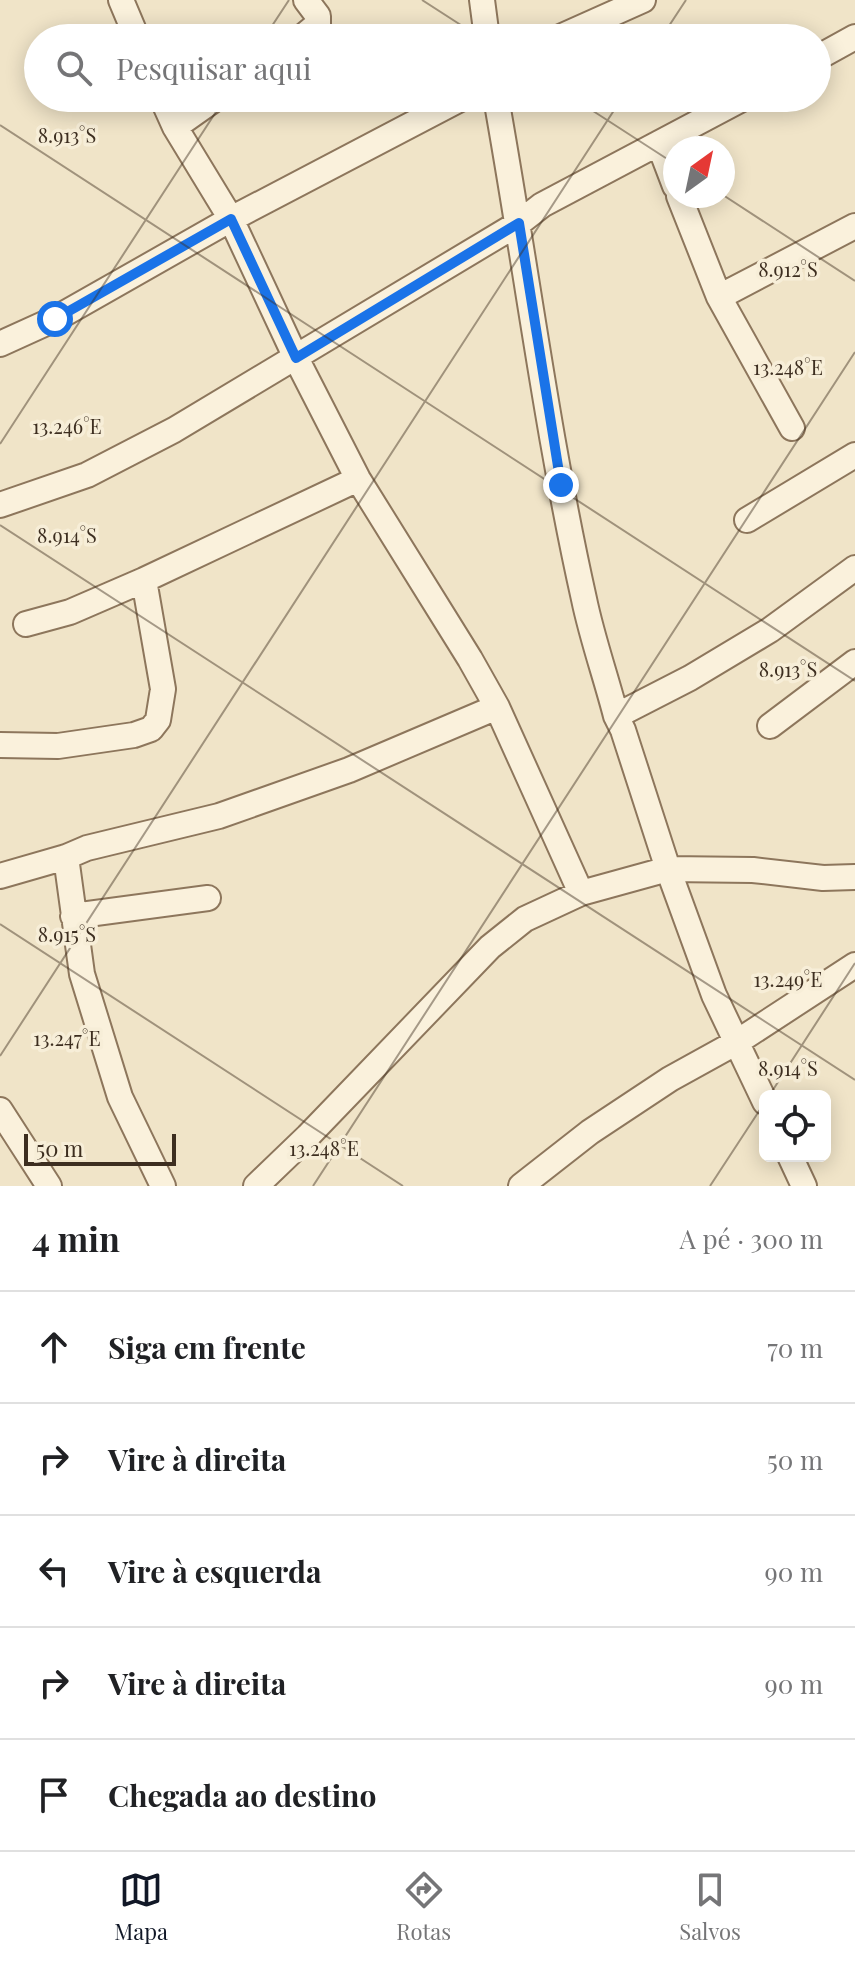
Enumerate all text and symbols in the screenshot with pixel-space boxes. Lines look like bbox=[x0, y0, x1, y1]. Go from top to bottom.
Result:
search box bbox=[24, 24, 831, 112]
icon: search bbox=[52, 46, 96, 90]
text: Pesquisar aqui bbox=[116, 48, 312, 88]
text: 8.913°S bbox=[38, 121, 96, 148]
north arrow bbox=[663, 136, 735, 208]
text: 8.912°S bbox=[758, 255, 818, 282]
route start bbox=[37, 301, 73, 337]
text: 13.248°E bbox=[753, 353, 823, 380]
text: 13.246°E bbox=[32, 412, 102, 439]
route end bbox=[543, 467, 579, 503]
text: 8.914°S bbox=[37, 521, 97, 548]
text: 8.913°S bbox=[759, 655, 817, 682]
text: 8.915°S bbox=[38, 920, 96, 947]
text: 13.249°E bbox=[754, 965, 822, 992]
text: 13.247°E bbox=[33, 1024, 101, 1051]
text: 8.914°S bbox=[758, 1054, 818, 1081]
map controls bbox=[759, 1090, 831, 1162]
button: locate bbox=[759, 1090, 831, 1162]
scale bar bbox=[24, 1130, 176, 1166]
text: 50 m bbox=[36, 1133, 83, 1163]
text: 13.248°E bbox=[289, 1134, 359, 1161]
text: 4 min bbox=[32, 1215, 120, 1261]
text: A pé · 300 m bbox=[680, 1221, 823, 1256]
icon: ahead bbox=[32, 1325, 76, 1369]
text: Siga em frente bbox=[108, 1327, 306, 1367]
text: 70 m bbox=[767, 1330, 823, 1365]
icon: right bbox=[32, 1437, 76, 1481]
text: Vire à direita bbox=[108, 1439, 286, 1479]
text: 50 m bbox=[767, 1442, 823, 1477]
icon: left bbox=[32, 1549, 76, 1593]
text: Vire à esquerda bbox=[108, 1551, 321, 1591]
text: 90 m bbox=[765, 1554, 823, 1589]
icon: right bbox=[32, 1661, 76, 1705]
text: Vire à direita bbox=[108, 1663, 286, 1703]
text: 90 m bbox=[765, 1666, 823, 1701]
icon: arrive bbox=[32, 1773, 76, 1817]
text: Chegada ao destino bbox=[108, 1775, 376, 1815]
tab: Mapa bbox=[114, 1868, 168, 1946]
tab: Rotas bbox=[396, 1868, 451, 1946]
tab: Salvos bbox=[679, 1868, 741, 1946]

